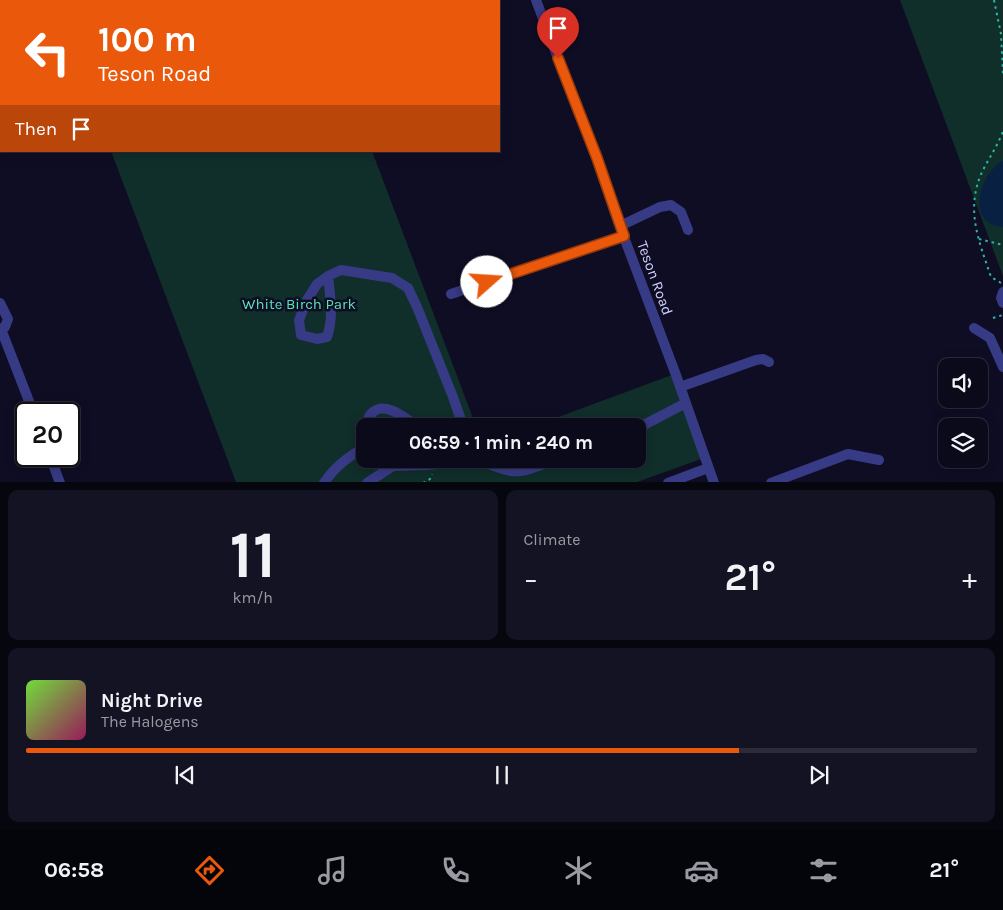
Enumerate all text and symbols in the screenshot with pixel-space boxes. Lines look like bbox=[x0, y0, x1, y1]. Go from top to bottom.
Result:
pin bbox=[537, 7, 579, 58]
icon: arrive bbox=[544, 14, 572, 42]
text: 100 m bbox=[98, 19, 197, 60]
icon: left bbox=[15, 20, 80, 85]
text: Teson Road bbox=[98, 61, 211, 87]
icon: arrive bbox=[67, 115, 95, 143]
text: Then bbox=[15, 118, 57, 140]
street label: Teson Road bbox=[633, 239, 677, 317]
position arrow bbox=[460, 255, 512, 307]
park label: White Birch Park bbox=[242, 295, 356, 313]
map controls bbox=[938, 358, 988, 468]
button: sound bbox=[938, 358, 988, 408]
speed limit sign: 20 bbox=[15, 402, 80, 467]
button: layers bbox=[938, 418, 988, 468]
text: 06:59 · 1 min · 240 m bbox=[409, 432, 593, 454]
text: 11 bbox=[230, 517, 276, 593]
text: Climate bbox=[524, 530, 581, 549]
text: 21° bbox=[725, 555, 776, 600]
text: − bbox=[524, 562, 538, 595]
text: + bbox=[962, 562, 977, 595]
text: km/h bbox=[232, 588, 273, 607]
text: Night Drive bbox=[101, 690, 203, 712]
text: The Halogens bbox=[101, 712, 199, 731]
icon: previous bbox=[171, 761, 199, 789]
icon: pause bbox=[488, 761, 516, 789]
icon: next bbox=[805, 761, 833, 789]
icon: directions bbox=[192, 853, 227, 888]
icon: music bbox=[315, 853, 350, 888]
icon: phone bbox=[438, 853, 473, 888]
icon: climate bbox=[561, 853, 596, 888]
icon: car bbox=[684, 853, 719, 888]
icon: filters bbox=[806, 853, 841, 888]
text: 06:58 bbox=[44, 857, 104, 883]
text: 21° bbox=[929, 857, 959, 883]

